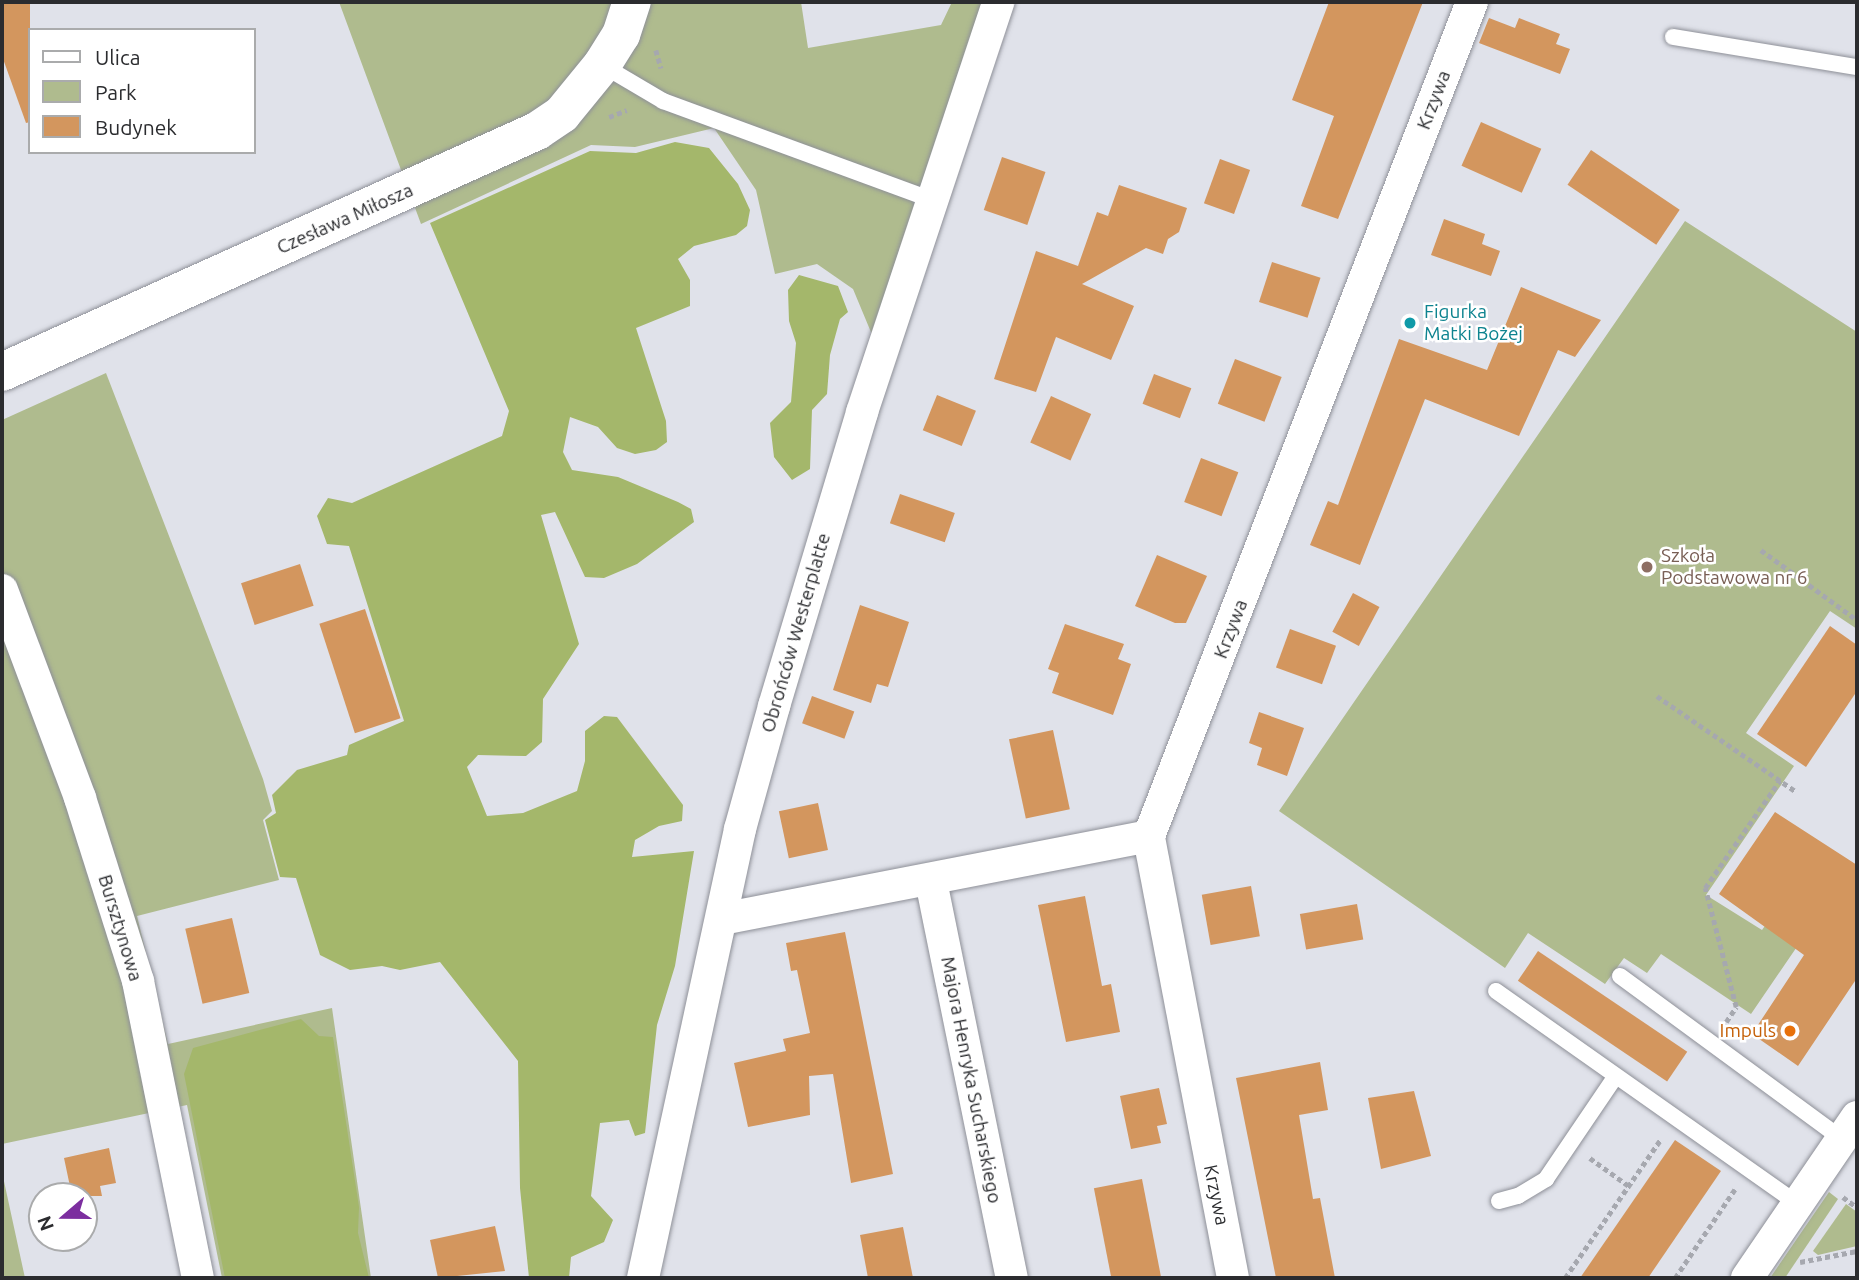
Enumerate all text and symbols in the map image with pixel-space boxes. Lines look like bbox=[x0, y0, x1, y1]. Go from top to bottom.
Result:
legend bbox=[28, 28, 256, 154]
text: Ulica bbox=[95, 45, 140, 69]
street label: Krzywa bbox=[1412, 67, 1456, 133]
text: Park bbox=[95, 80, 137, 104]
text: Budynek bbox=[95, 115, 177, 139]
street label: Czesława Miłosza bbox=[273, 179, 417, 259]
place label: Figurka Matki Bożej bbox=[1424, 301, 1523, 345]
marker: Figurka Matki Bożej bbox=[1402, 315, 1418, 331]
street label: Obrońców Westerplatte bbox=[757, 531, 835, 735]
place label: Szkoła Podstawowa nr 6 bbox=[1661, 545, 1808, 589]
marker: Szkoła Podstawowa nr 6 bbox=[1639, 559, 1655, 575]
street label: Krzywa bbox=[1209, 596, 1253, 662]
street label: Bursztynowa bbox=[93, 872, 147, 984]
street label: Majora Henryka Sucharskiego bbox=[936, 955, 1006, 1205]
place label: Impuls bbox=[1720, 1020, 1776, 1042]
marker: Impuls bbox=[1782, 1023, 1798, 1039]
street label: Krzywa bbox=[1198, 1163, 1234, 1227]
north arrow bbox=[28, 1182, 98, 1252]
text: N bbox=[32, 1213, 58, 1234]

